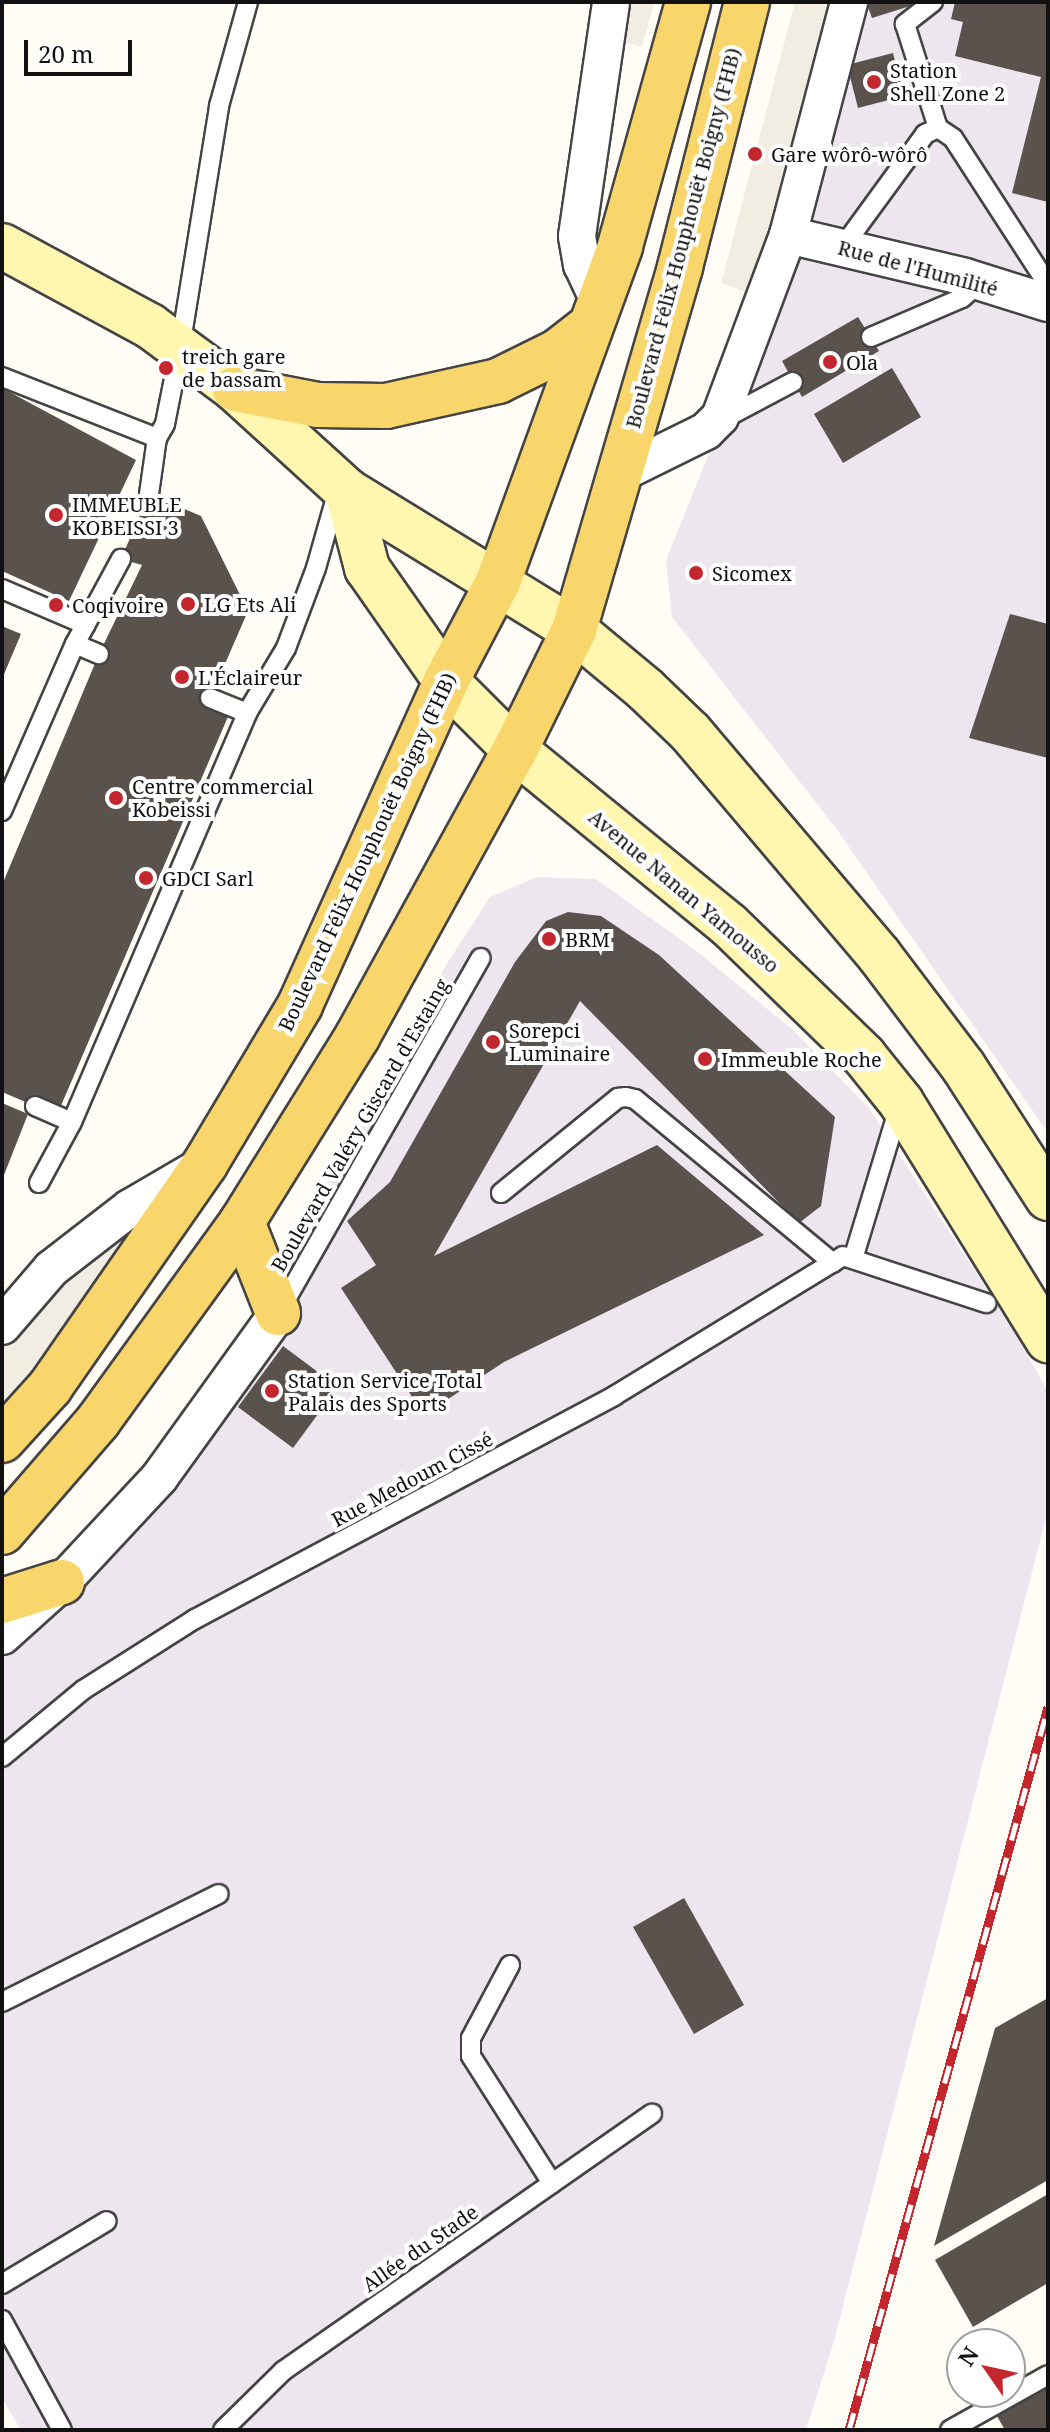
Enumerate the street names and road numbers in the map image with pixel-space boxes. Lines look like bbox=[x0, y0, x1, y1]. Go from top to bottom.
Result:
street label: Boulevard Félix Houphouët Boigny (FHB) bbox=[621, 45, 745, 431]
street label: Rue de l'Humilité bbox=[835, 235, 1001, 301]
street label: Boulevard Félix Houphouët Boigny (FHB) bbox=[273, 669, 461, 1035]
street label: Avenue Nanan Yamousso bbox=[584, 804, 784, 978]
street label: Boulevard Valéry Giscard d'Estaing bbox=[266, 974, 454, 1276]
street label: Rue Medoum Cissé bbox=[327, 1426, 497, 1532]
street label: Allée du Stade bbox=[358, 2199, 482, 2297]

